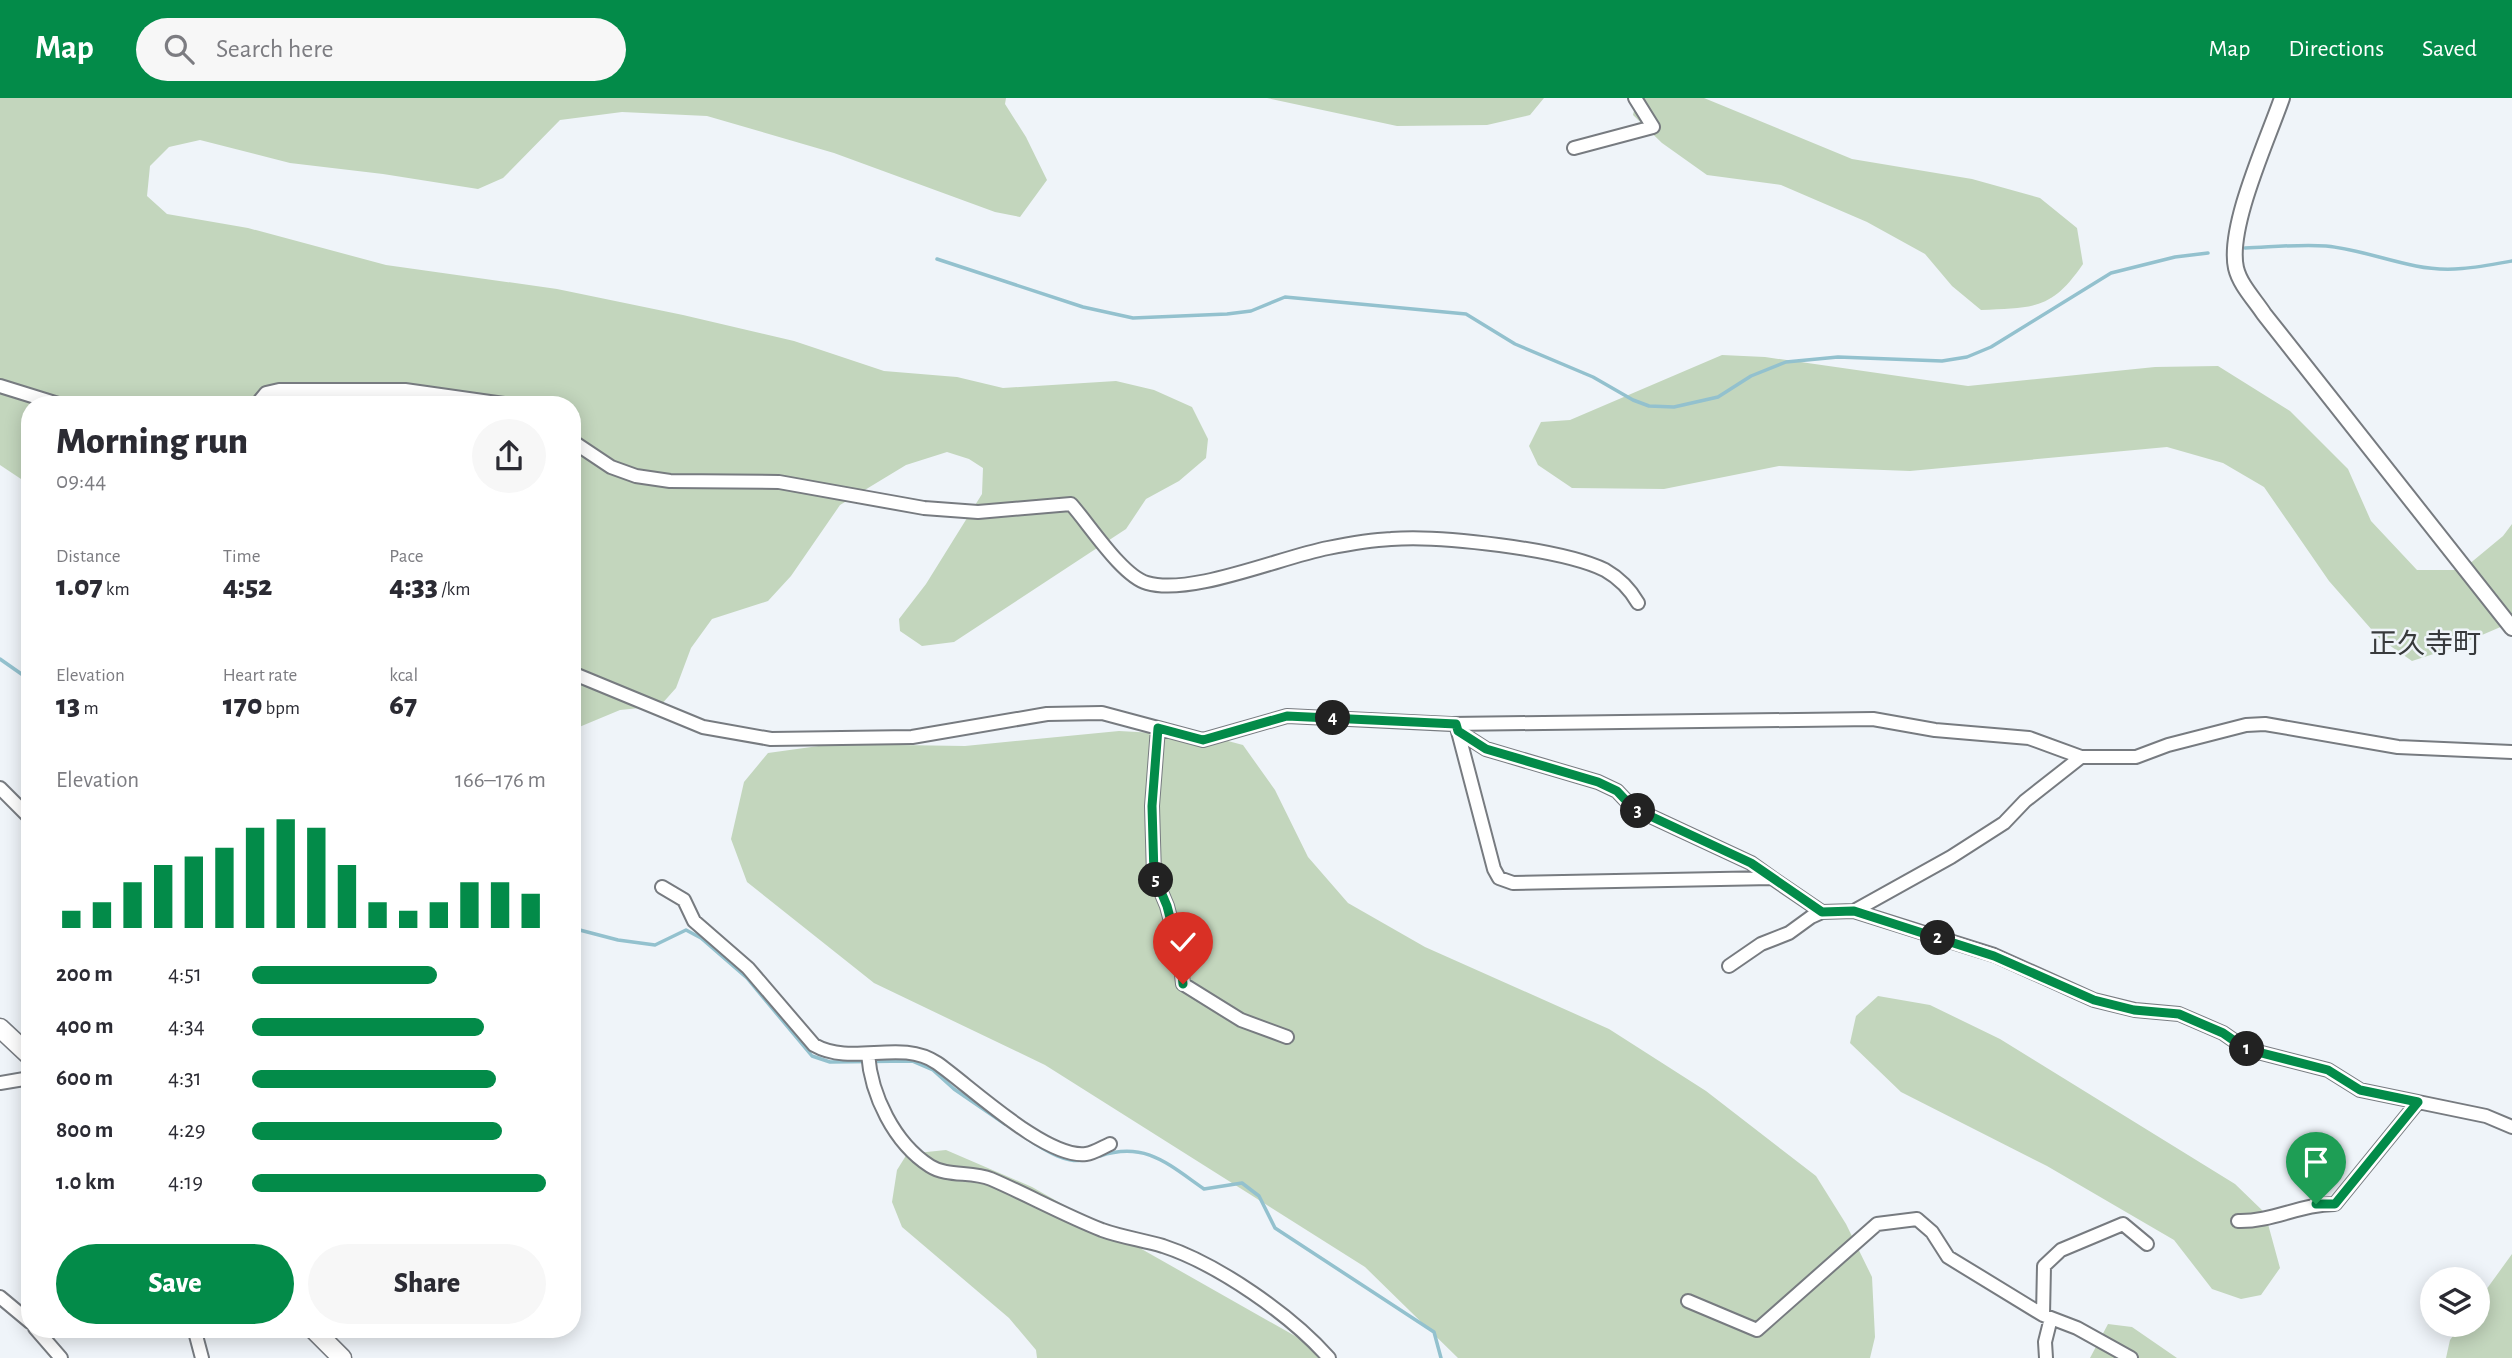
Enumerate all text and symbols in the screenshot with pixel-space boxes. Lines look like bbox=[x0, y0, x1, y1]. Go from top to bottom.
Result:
search box bbox=[136, 18, 626, 81]
icon: search bbox=[160, 30, 198, 68]
text: Map bbox=[35, 32, 94, 65]
text: Search here bbox=[216, 36, 334, 62]
text: Map bbox=[2208, 37, 2250, 61]
text: Directions bbox=[2288, 37, 2384, 61]
text: Saved bbox=[2422, 37, 2477, 61]
button: share bbox=[472, 419, 546, 493]
text: Morning run bbox=[56, 423, 248, 461]
text: 09:44 bbox=[56, 470, 106, 493]
text: Distance bbox=[56, 547, 120, 566]
text: Time bbox=[223, 547, 261, 566]
text: Pace bbox=[389, 547, 424, 566]
text: 1.07 bbox=[56, 571, 103, 601]
text: 4:52 bbox=[223, 571, 272, 601]
text: 4:33 bbox=[389, 571, 438, 601]
text: km bbox=[103, 580, 130, 599]
text: /km bbox=[438, 580, 470, 599]
district label: 正久寺町 bbox=[2369, 629, 2481, 659]
text: Elevation bbox=[56, 666, 125, 685]
text: Heart rate bbox=[223, 666, 297, 685]
text: kcal bbox=[389, 666, 418, 685]
text: 13 bbox=[56, 690, 80, 720]
text: 170 bbox=[223, 690, 262, 720]
text: 67 bbox=[389, 690, 417, 720]
text: m bbox=[80, 699, 99, 718]
text: bpm bbox=[262, 699, 300, 718]
pin: 4 bbox=[1316, 700, 1350, 736]
text: 4 bbox=[1328, 708, 1337, 727]
text: Elevation bbox=[56, 769, 139, 792]
text: 166–176 m bbox=[455, 769, 546, 792]
pin: 3 bbox=[1620, 794, 1656, 828]
text: 3 bbox=[1633, 801, 1642, 820]
pin: 5 bbox=[1138, 862, 1174, 898]
text: 5 bbox=[1151, 870, 1160, 889]
pin bbox=[1153, 912, 1213, 984]
pin: 2 bbox=[1920, 920, 1955, 956]
icon: check bbox=[1164, 923, 1202, 961]
text: 2 bbox=[1933, 928, 1942, 947]
text: 200 m bbox=[56, 963, 113, 986]
text: 4:51 bbox=[168, 963, 202, 986]
text: 400 m bbox=[56, 1015, 114, 1038]
text: 4:34 bbox=[168, 1015, 205, 1038]
pin: 1 bbox=[2230, 1032, 2264, 1066]
text: 1 bbox=[2243, 1039, 2250, 1058]
text: 600 m bbox=[56, 1067, 113, 1090]
text: 4:31 bbox=[168, 1067, 202, 1090]
text: 800 m bbox=[56, 1119, 113, 1142]
text: 4:29 bbox=[168, 1119, 206, 1142]
pin bbox=[2286, 1132, 2346, 1204]
icon: arrive bbox=[2297, 1143, 2335, 1181]
text: 1.0 km bbox=[56, 1171, 115, 1194]
text: 4:19 bbox=[168, 1171, 203, 1194]
button: Save bbox=[56, 1244, 294, 1324]
button: Share bbox=[308, 1244, 546, 1324]
map controls bbox=[2420, 1267, 2490, 1337]
button: layers bbox=[2420, 1267, 2490, 1337]

